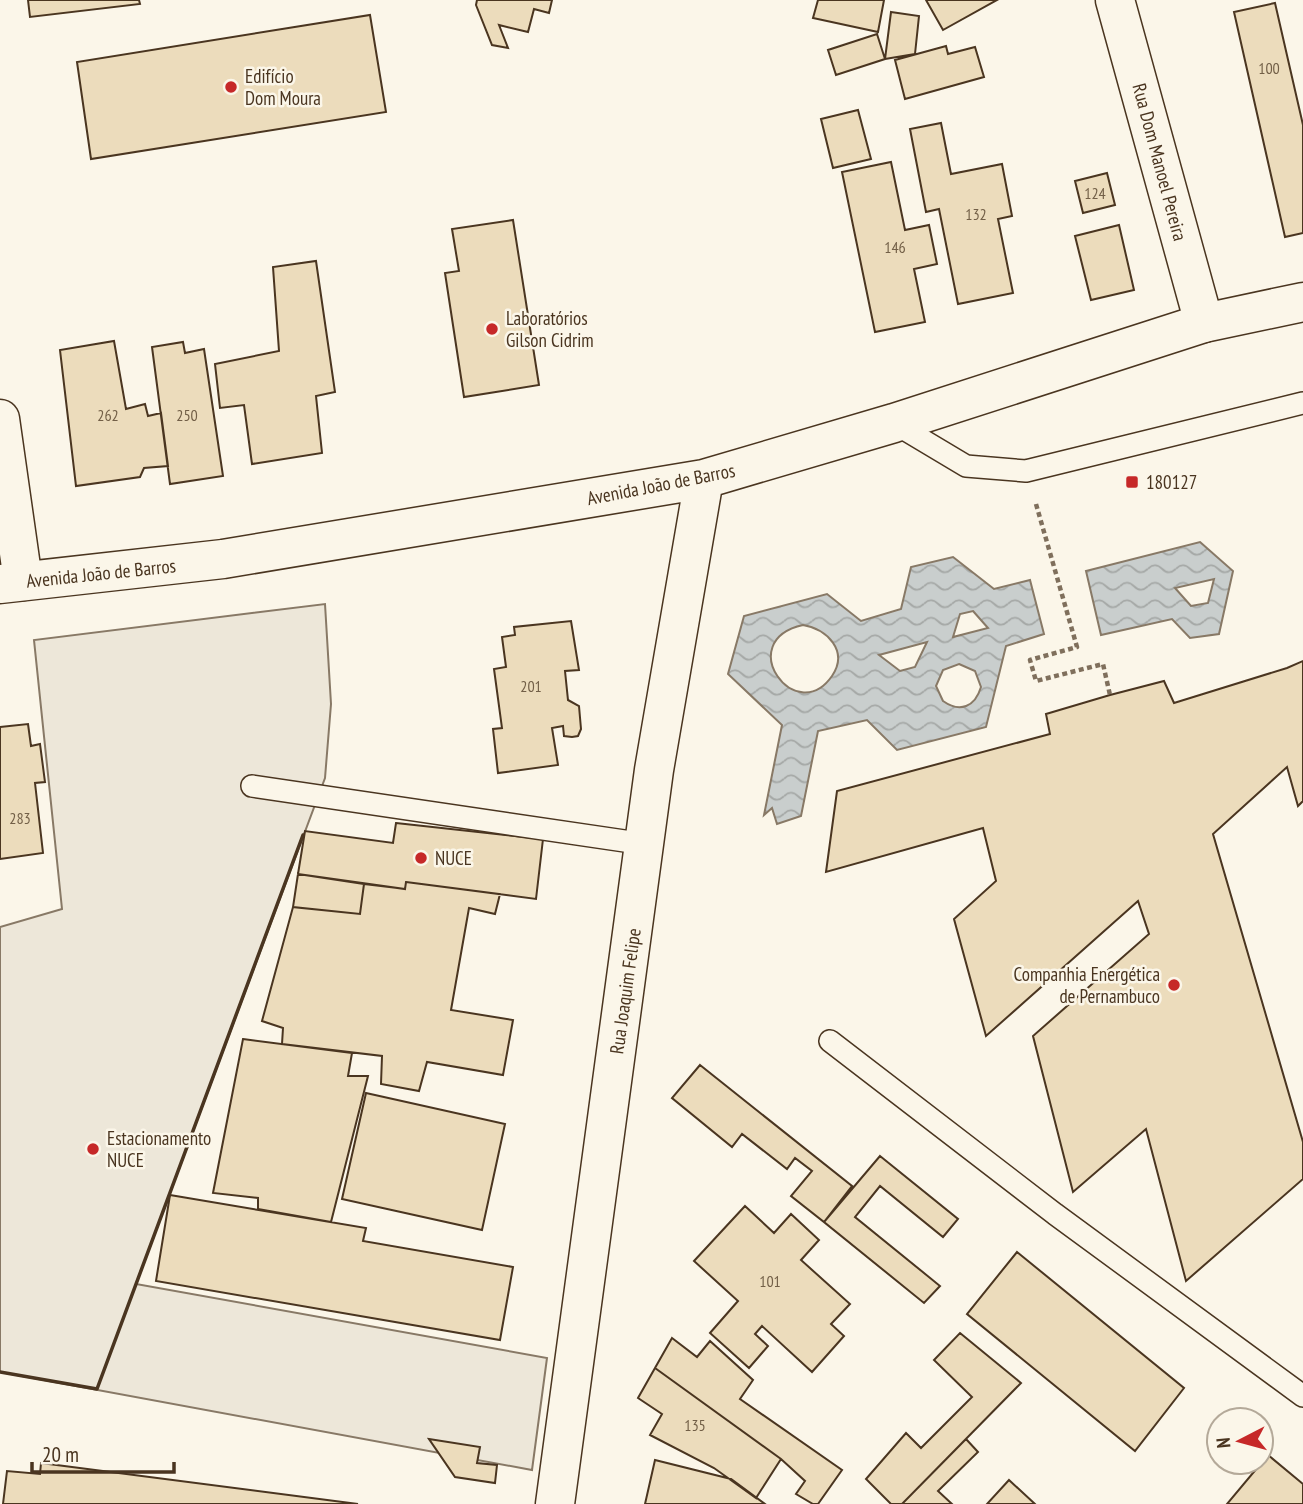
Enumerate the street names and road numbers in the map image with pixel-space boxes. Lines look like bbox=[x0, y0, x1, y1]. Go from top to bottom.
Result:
street label: Rua Dom Manoel Pereira bbox=[1127, 81, 1193, 243]
street label: Avenida João de Barros bbox=[585, 458, 737, 510]
street label: Avenida João de Barros bbox=[25, 553, 177, 593]
street label: Rua Joaquim Felipe bbox=[604, 926, 646, 1055]

